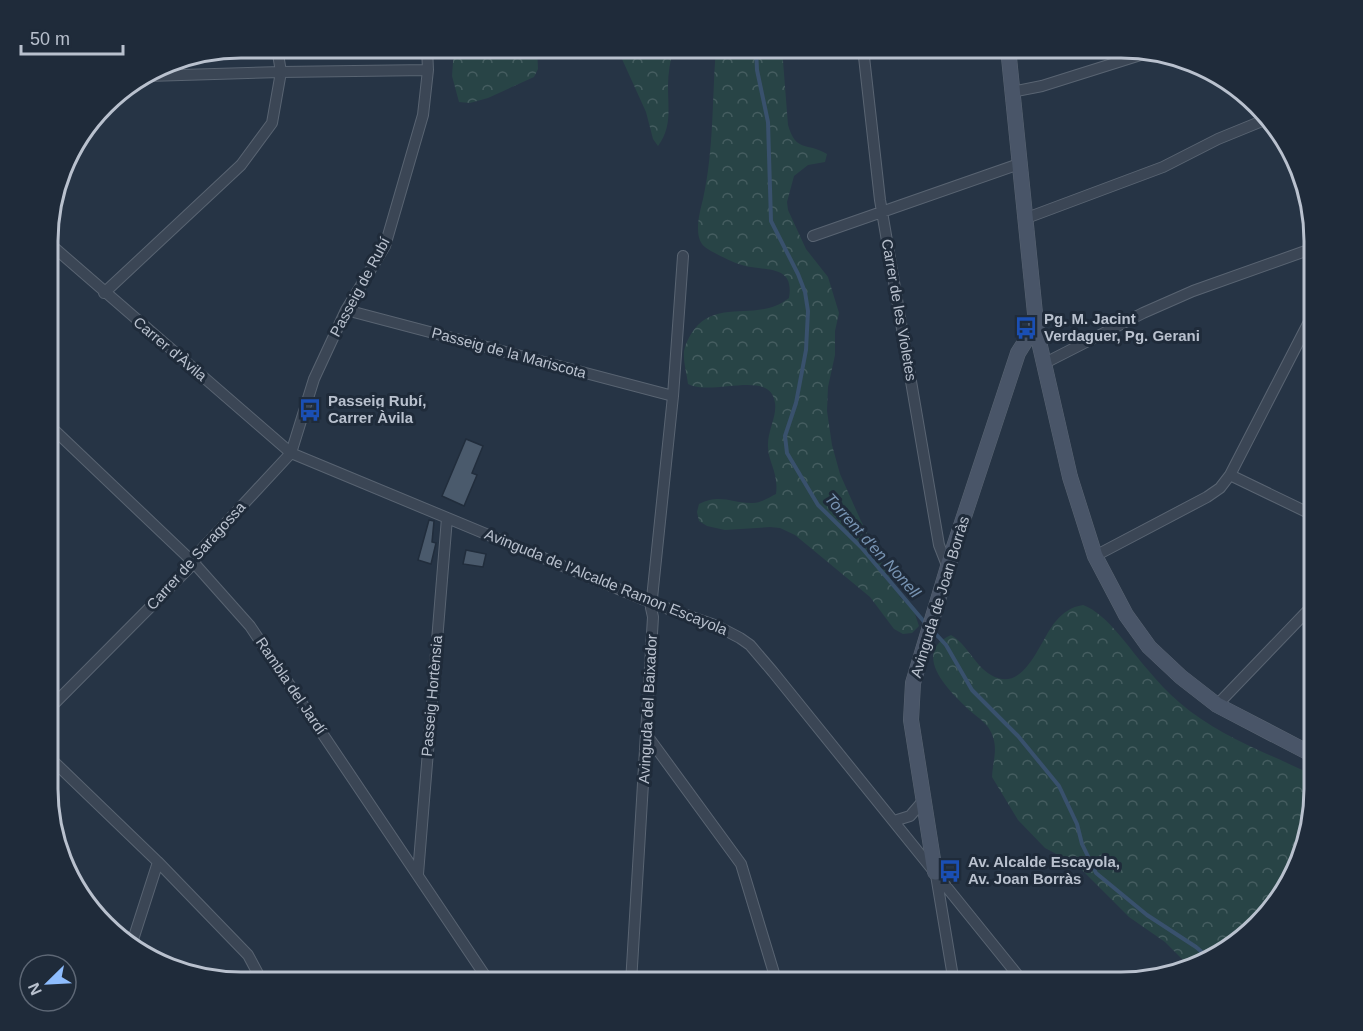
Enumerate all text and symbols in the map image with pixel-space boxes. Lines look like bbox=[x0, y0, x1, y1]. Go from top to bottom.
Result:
scale bar bbox=[21, 18, 123, 56]
text: 50 m bbox=[30, 29, 70, 49]
street label: Passeig de Rubí bbox=[326, 233, 393, 339]
street label: Carrer de les Violetes bbox=[879, 238, 920, 382]
place label: Pg. M. Jacint Verdaguer, Pg. Gerani bbox=[1044, 310, 1200, 344]
street label: Carrer d'Àvila bbox=[130, 313, 211, 385]
bus stop icon: Pg. M. Jacint Verdaguer, Pg. Gerani bbox=[1013, 315, 1039, 341]
street label: Passeig de la Mariscota bbox=[430, 324, 589, 382]
place label: Passeig Rubí, Carrer Àvila bbox=[328, 392, 426, 426]
bus stop icon: Passeig Rubí, Carrer Àvila bbox=[297, 397, 323, 423]
water label: Torrent d'en Nonell bbox=[821, 490, 924, 601]
street label: Carrer de Saragossa bbox=[143, 498, 249, 613]
street label: Avinguda de Joan Borràs bbox=[907, 514, 972, 680]
street label: Avinguda de l'Alcalde Ramon Escayola bbox=[482, 525, 731, 638]
street label: Rambla del Jardí bbox=[253, 634, 331, 738]
street label: Passeig Hortènsia bbox=[418, 634, 445, 757]
street label: Avinguda del Baixador bbox=[635, 634, 660, 784]
place label: Av. Alcalde Escayola, Av. Joan Borràs bbox=[968, 853, 1120, 887]
bus stop icon: Av. Alcalde Escayola, Av. Joan Borràs bbox=[937, 858, 963, 884]
north arrow bbox=[18, 953, 78, 1013]
text: N bbox=[25, 980, 45, 998]

